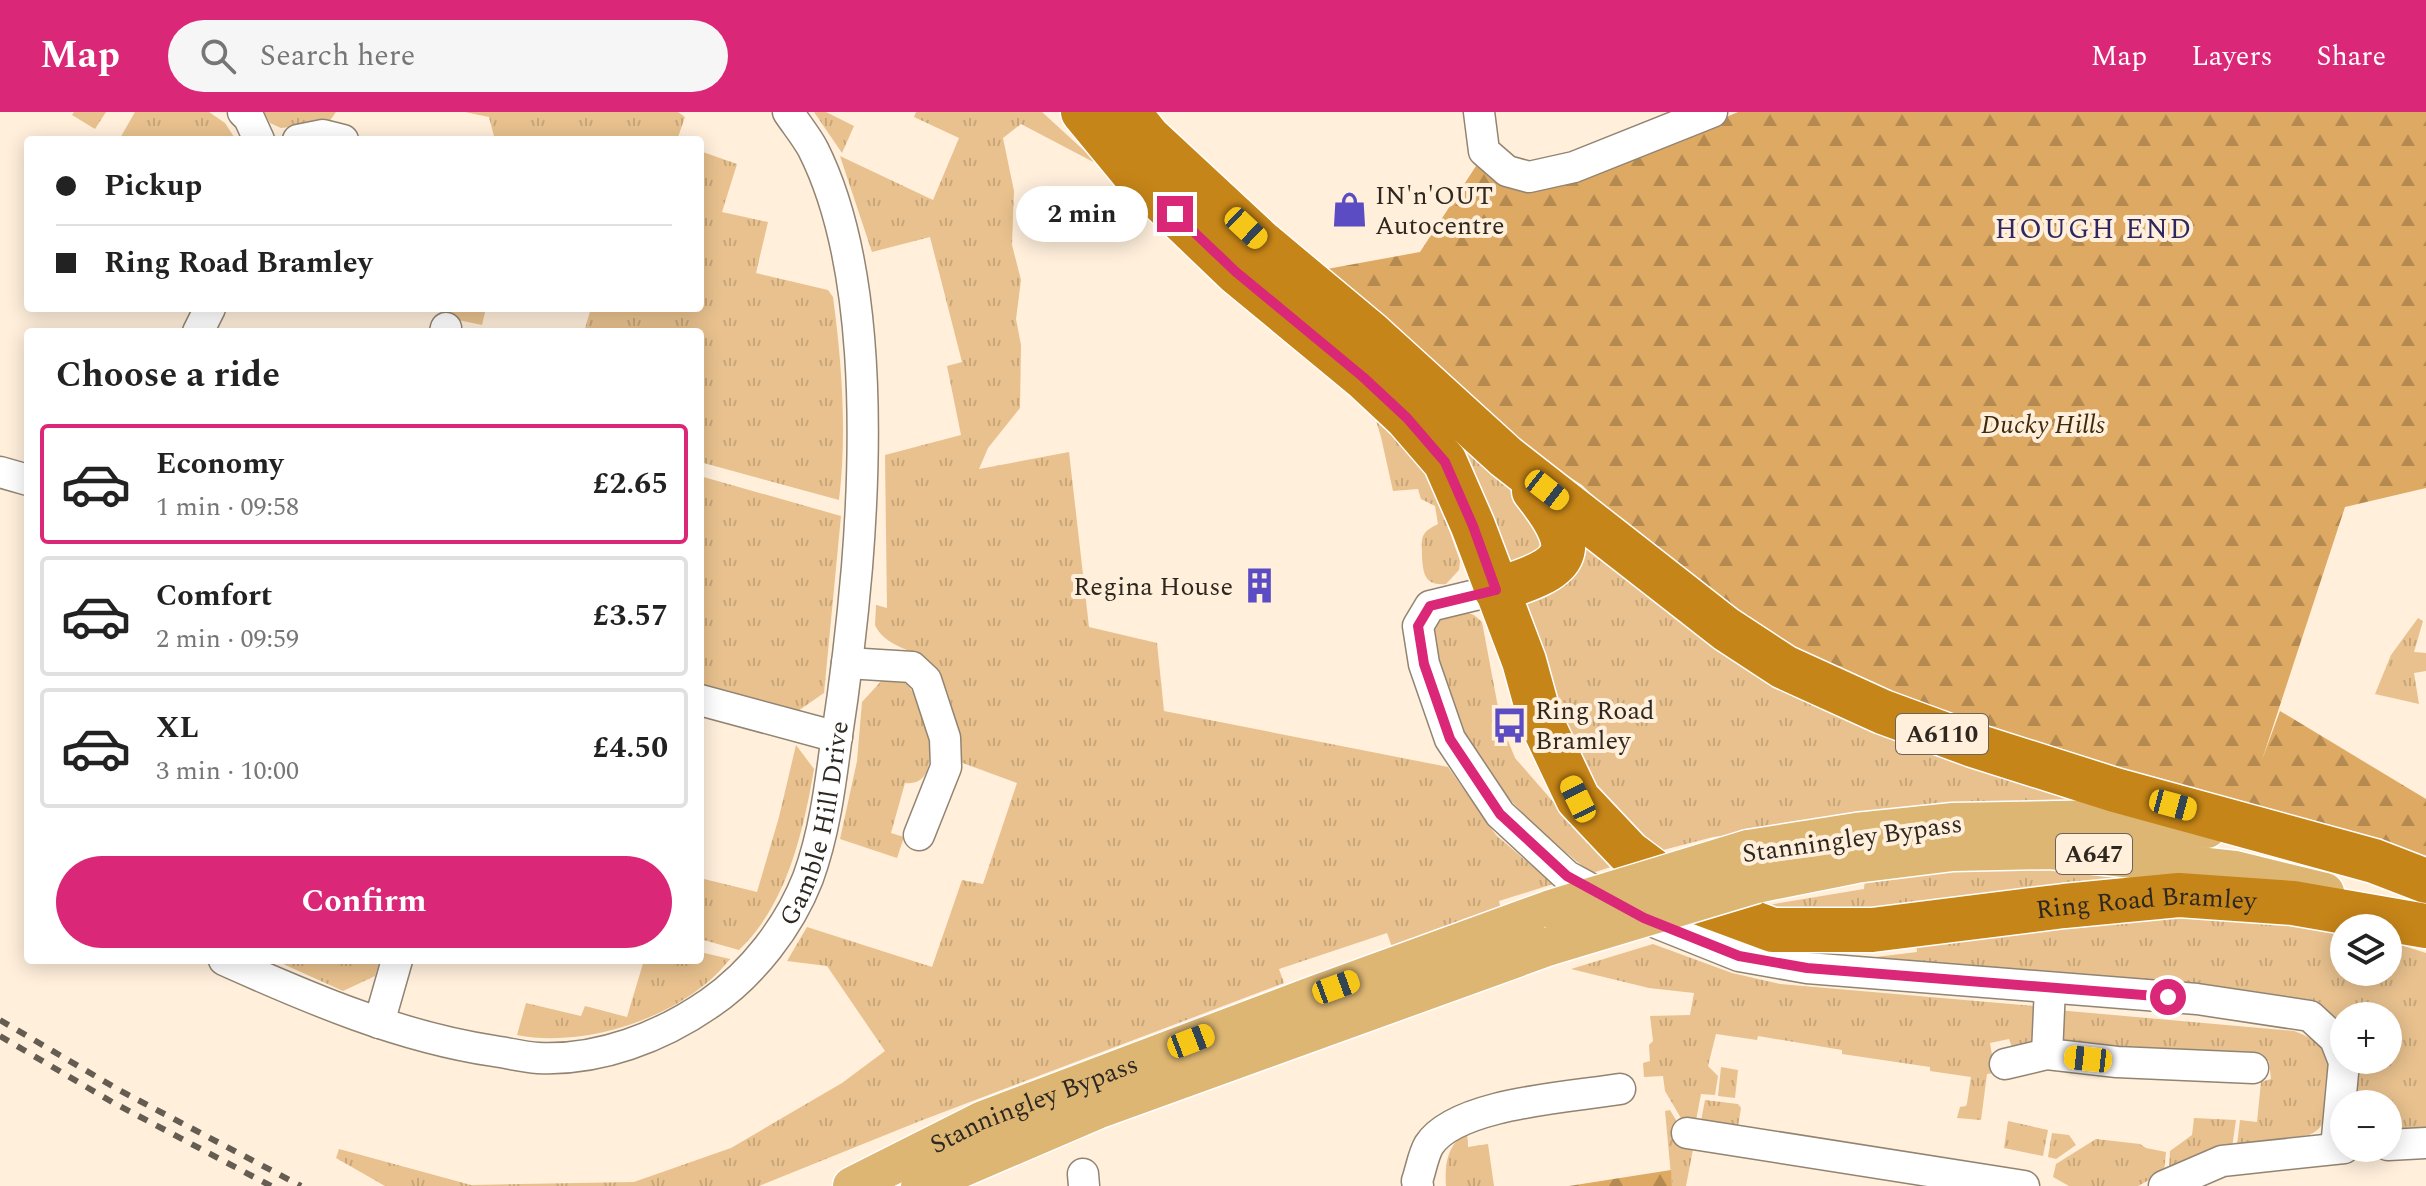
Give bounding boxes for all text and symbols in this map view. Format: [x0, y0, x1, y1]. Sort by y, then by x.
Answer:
search box [168, 20, 728, 92]
text: Map [40, 27, 120, 85]
text: Search here [260, 33, 415, 79]
icon: search [196, 34, 240, 78]
text: Map [2091, 35, 2147, 78]
text: Layers [2191, 35, 2273, 78]
text: Share [2317, 35, 2386, 78]
text: Pickup [104, 163, 202, 209]
place label: IN'n'OUT Autocentre [1375, 176, 1504, 246]
callout: 2 min [1015, 186, 1147, 242]
shop icon: IN'n'OUT Autocentre [1330, 191, 1368, 229]
text: 2 min [1047, 194, 1117, 234]
route end [1157, 196, 1193, 232]
car [1220, 203, 1272, 253]
district label: HOUGH END [1995, 208, 2193, 251]
text: Ring Road Bramley [104, 240, 372, 286]
text: Choose a ride [56, 348, 280, 403]
park label: Ducky Hills [1981, 405, 2105, 445]
text: Economy [156, 441, 283, 487]
icon: car [60, 448, 132, 520]
text: £2.65 [593, 461, 668, 507]
car [1521, 466, 1573, 514]
text: 1 min · 09:58 [156, 487, 299, 527]
place label: Regina House [1073, 567, 1233, 607]
building icon: Regina House [1240, 567, 1278, 605]
text: Comfort [156, 573, 272, 619]
icon: car [60, 580, 132, 652]
text: £3.57 [593, 593, 668, 639]
text: 2 min · 09:59 [156, 619, 299, 659]
place label: Ring Road Bramley [1535, 691, 1655, 761]
text: XL [156, 705, 199, 751]
bus stop icon: Ring Road Bramley [1490, 706, 1528, 744]
icon: car [60, 712, 132, 784]
road number: A6110 [1896, 714, 1988, 754]
street label: Gamble Hill Drive [769, 718, 860, 934]
text: £4.50 [593, 725, 668, 771]
text: 3 min · 10:00 [156, 751, 299, 791]
car [1557, 772, 1599, 826]
car [2147, 787, 2199, 823]
street label: Stanningley Bypass [1740, 804, 1965, 874]
road number: A647 [2056, 834, 2132, 874]
button: Confirm [56, 856, 672, 948]
street label: Ring Road Bramley [2034, 876, 2260, 930]
map controls [2330, 914, 2402, 1162]
button: layers [2330, 914, 2402, 986]
car [1309, 968, 1363, 1006]
route start [2150, 979, 2186, 1015]
button: + [2330, 1002, 2402, 1074]
car [1164, 1021, 1218, 1061]
street label: Stanningley Bypass [923, 1044, 1144, 1165]
car [2063, 1045, 2113, 1073]
button: − [2330, 1090, 2402, 1162]

